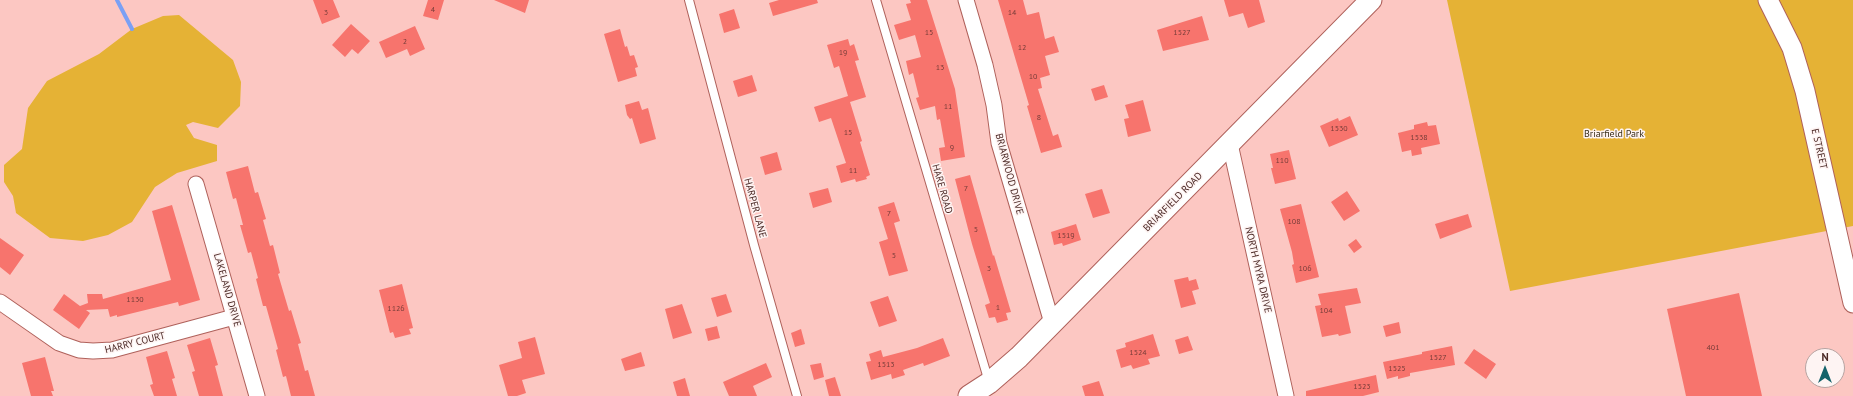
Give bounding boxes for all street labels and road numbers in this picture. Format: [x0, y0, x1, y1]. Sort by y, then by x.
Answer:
street label: E STREET [1809, 128, 1829, 170]
street label: BRIARWOOD DRIVE [992, 132, 1026, 216]
street label: HARE ROAD [929, 163, 955, 215]
street label: BRIARFIELD ROAD [1141, 170, 1205, 234]
street label: HARPER LANE [741, 177, 769, 239]
street label: NORTH MYRA DRIVE [1242, 226, 1274, 314]
street label: LAKELAND DRIVE [211, 252, 243, 328]
street label: HARRY COURT [104, 330, 166, 356]

